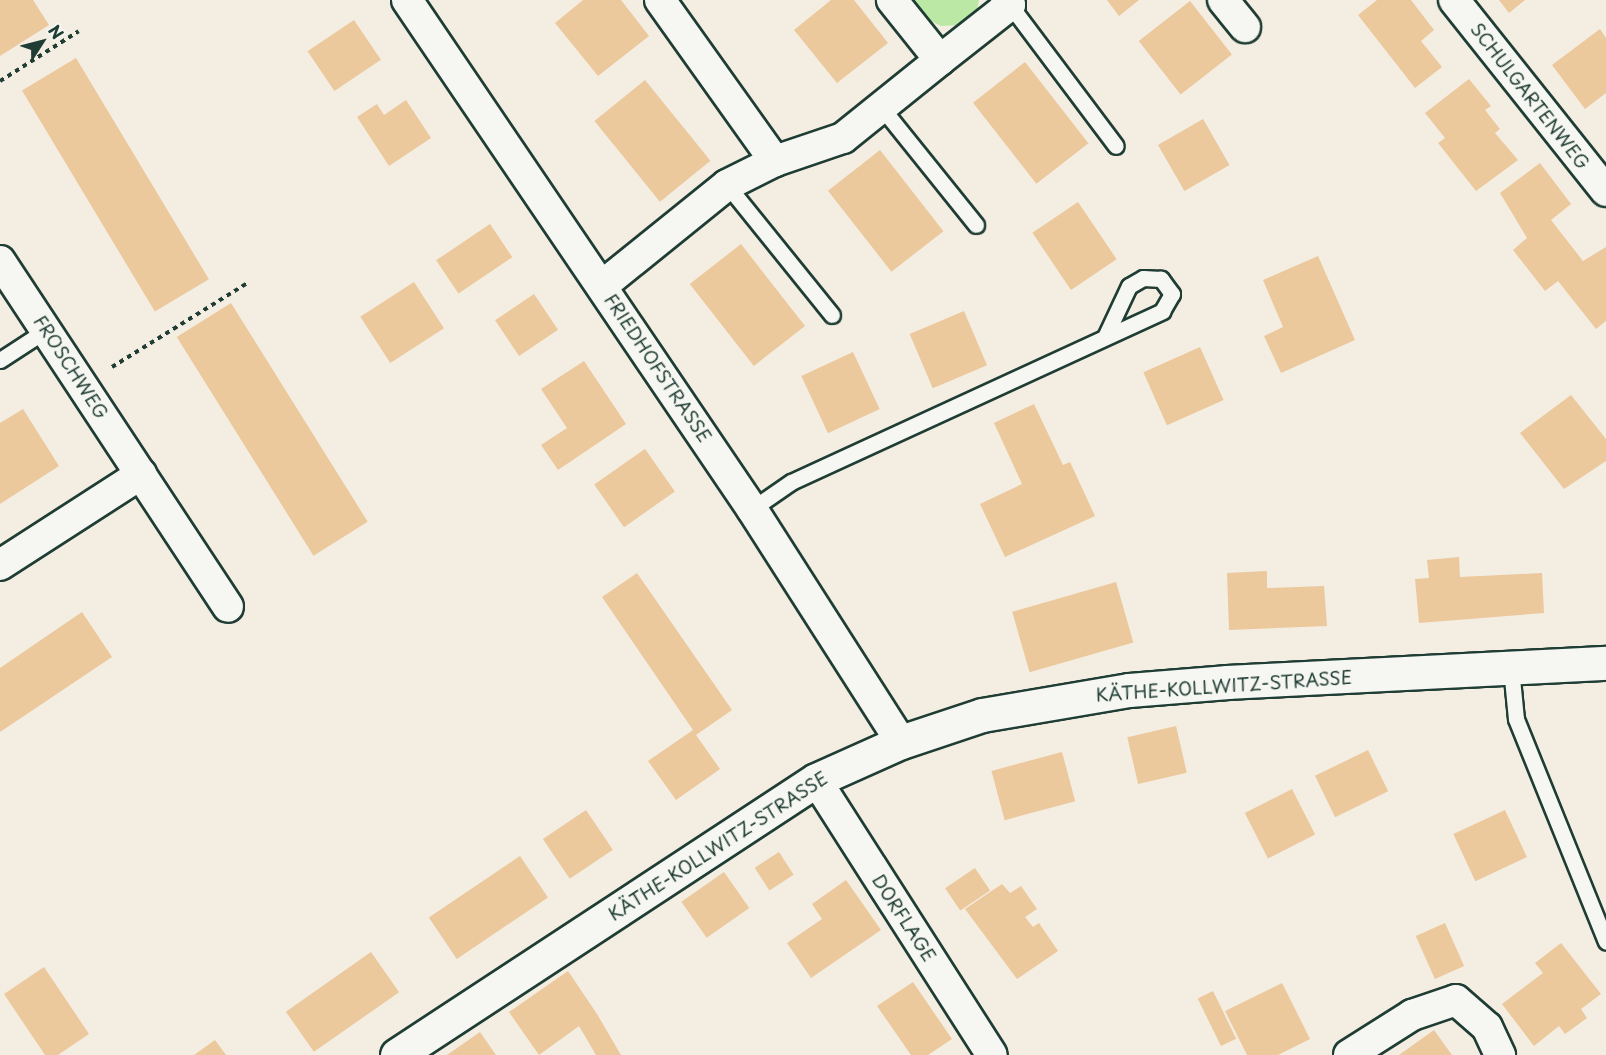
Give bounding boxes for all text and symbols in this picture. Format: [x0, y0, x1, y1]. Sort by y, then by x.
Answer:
north arrow [12, 12, 72, 72]
text: N [43, 19, 70, 44]
street label: SCHULGARTENWEG [1466, 19, 1594, 173]
street label: FRIEDHOFSTRASSE [600, 289, 716, 447]
street label: FROSCHWEG [29, 311, 113, 423]
street label: KÄTHE-KOLLWITZ-STRASSE [1095, 666, 1353, 706]
street label: KÄTHE-KOLLWITZ-STRASSE [604, 767, 832, 925]
street label: DORFLAGE [868, 870, 940, 966]

